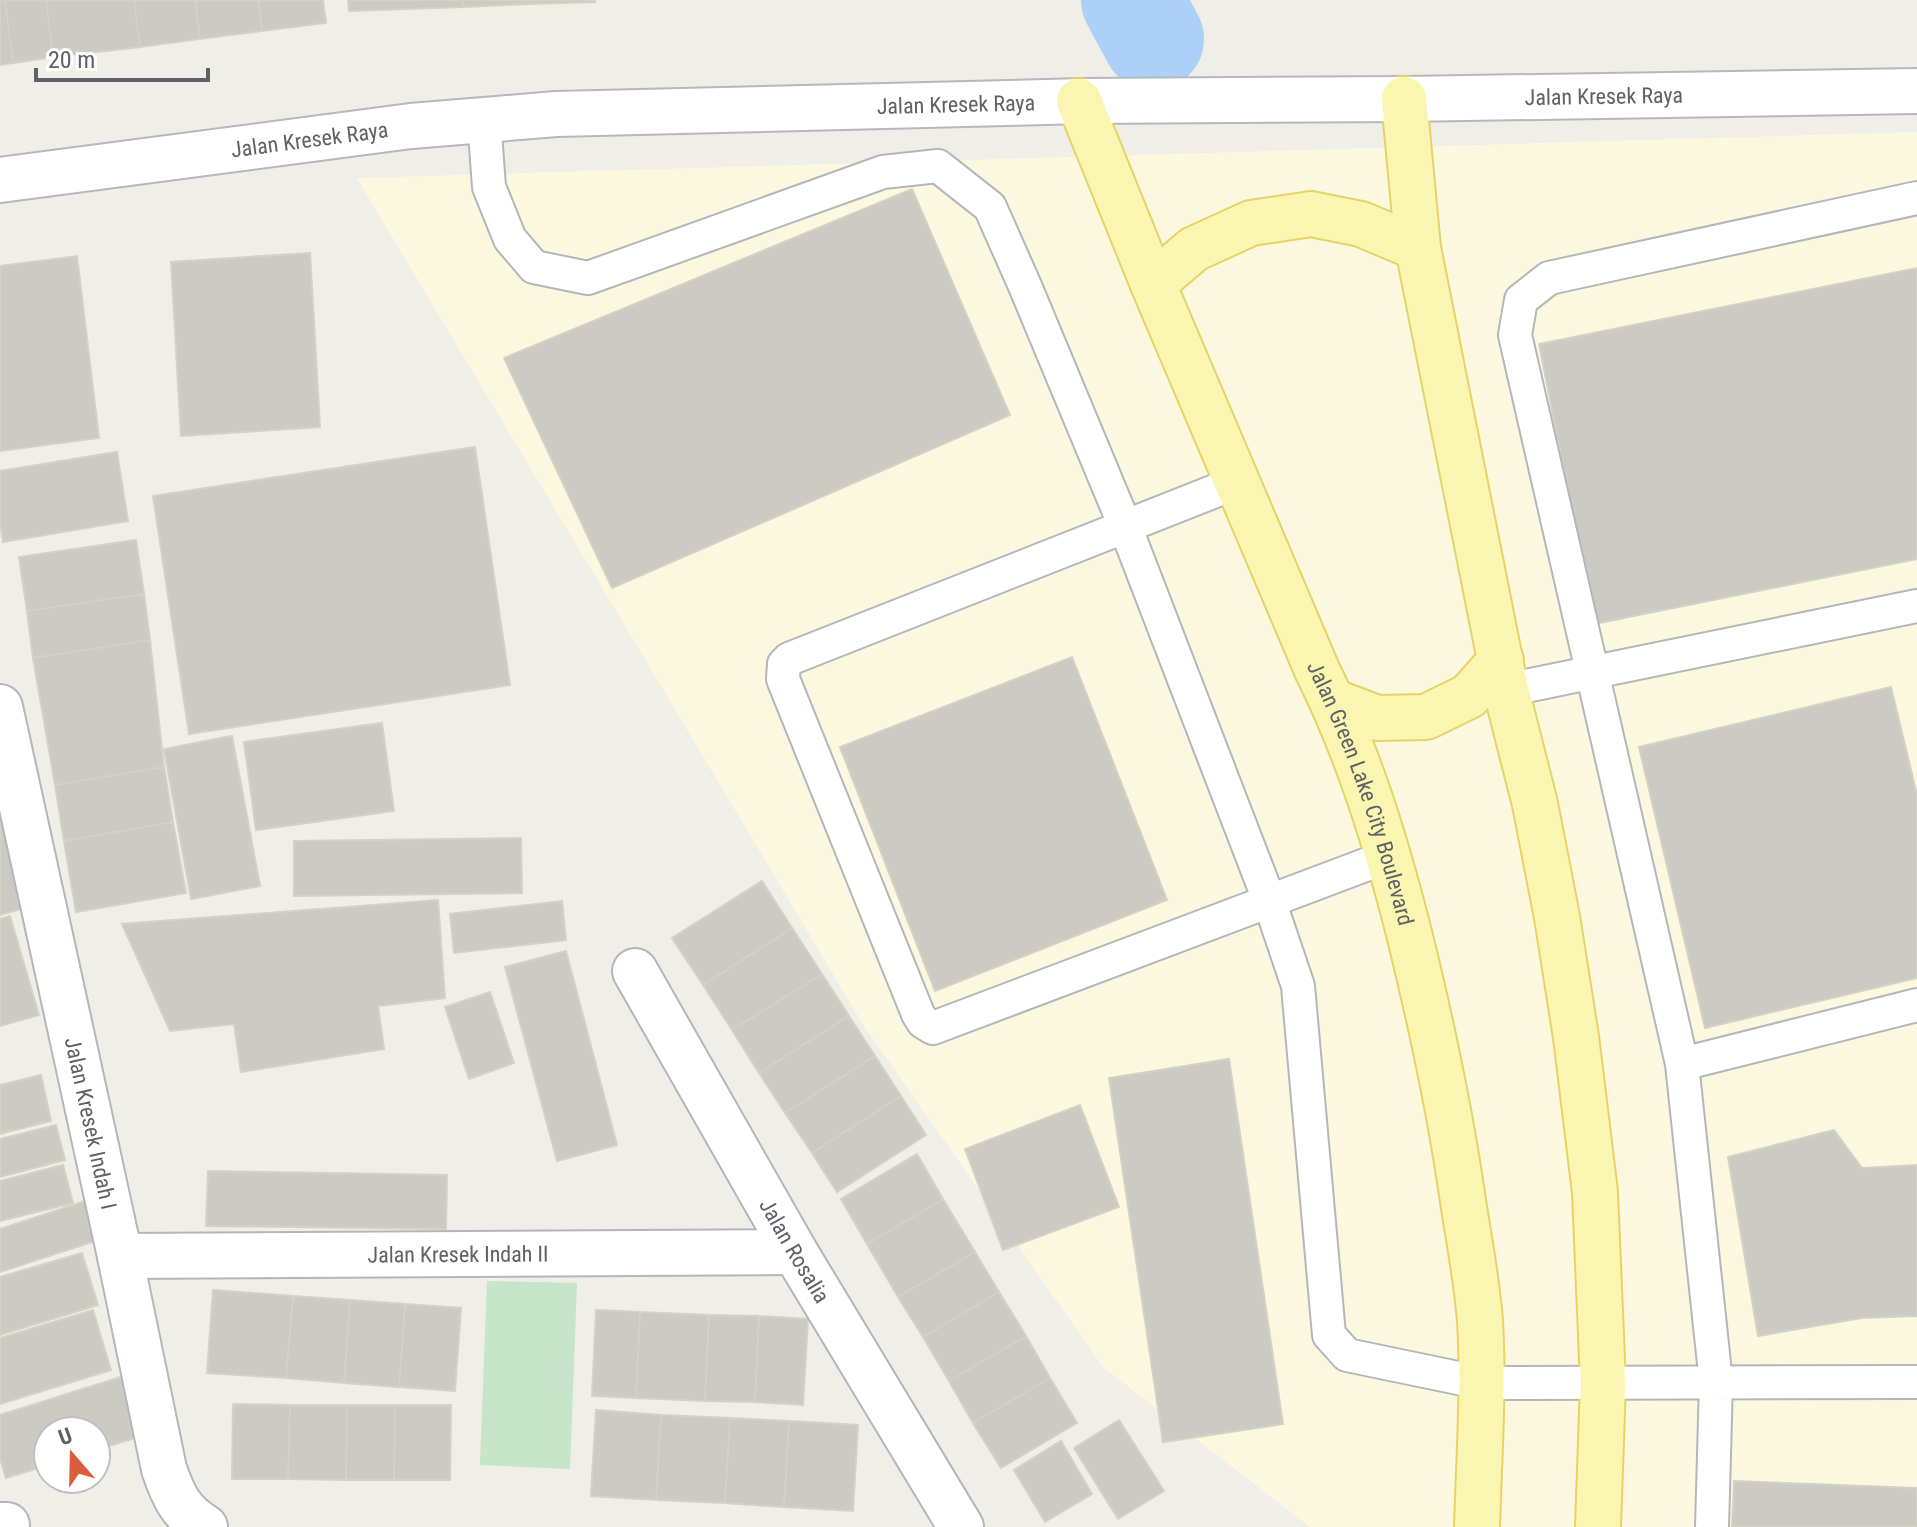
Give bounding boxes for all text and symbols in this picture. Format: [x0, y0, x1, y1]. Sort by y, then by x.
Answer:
scale bar [36, 32, 208, 82]
text: 20 m [48, 46, 95, 74]
street label: Jalan Kresek Raya [1524, 82, 1683, 110]
street label: Jalan Kresek Raya [876, 90, 1035, 119]
street label: Jalan Kresek Raya [229, 117, 389, 162]
street label: Jalan Green Lake City Boulevard [1302, 658, 1419, 928]
street label: Jalan Kresek Indah I [60, 1035, 122, 1212]
street label: Jalan Rosalia [755, 1194, 835, 1307]
street label: Jalan Kresek Indah II [367, 1241, 549, 1267]
north arrow [32, 1415, 112, 1495]
text: U [55, 1423, 76, 1451]

